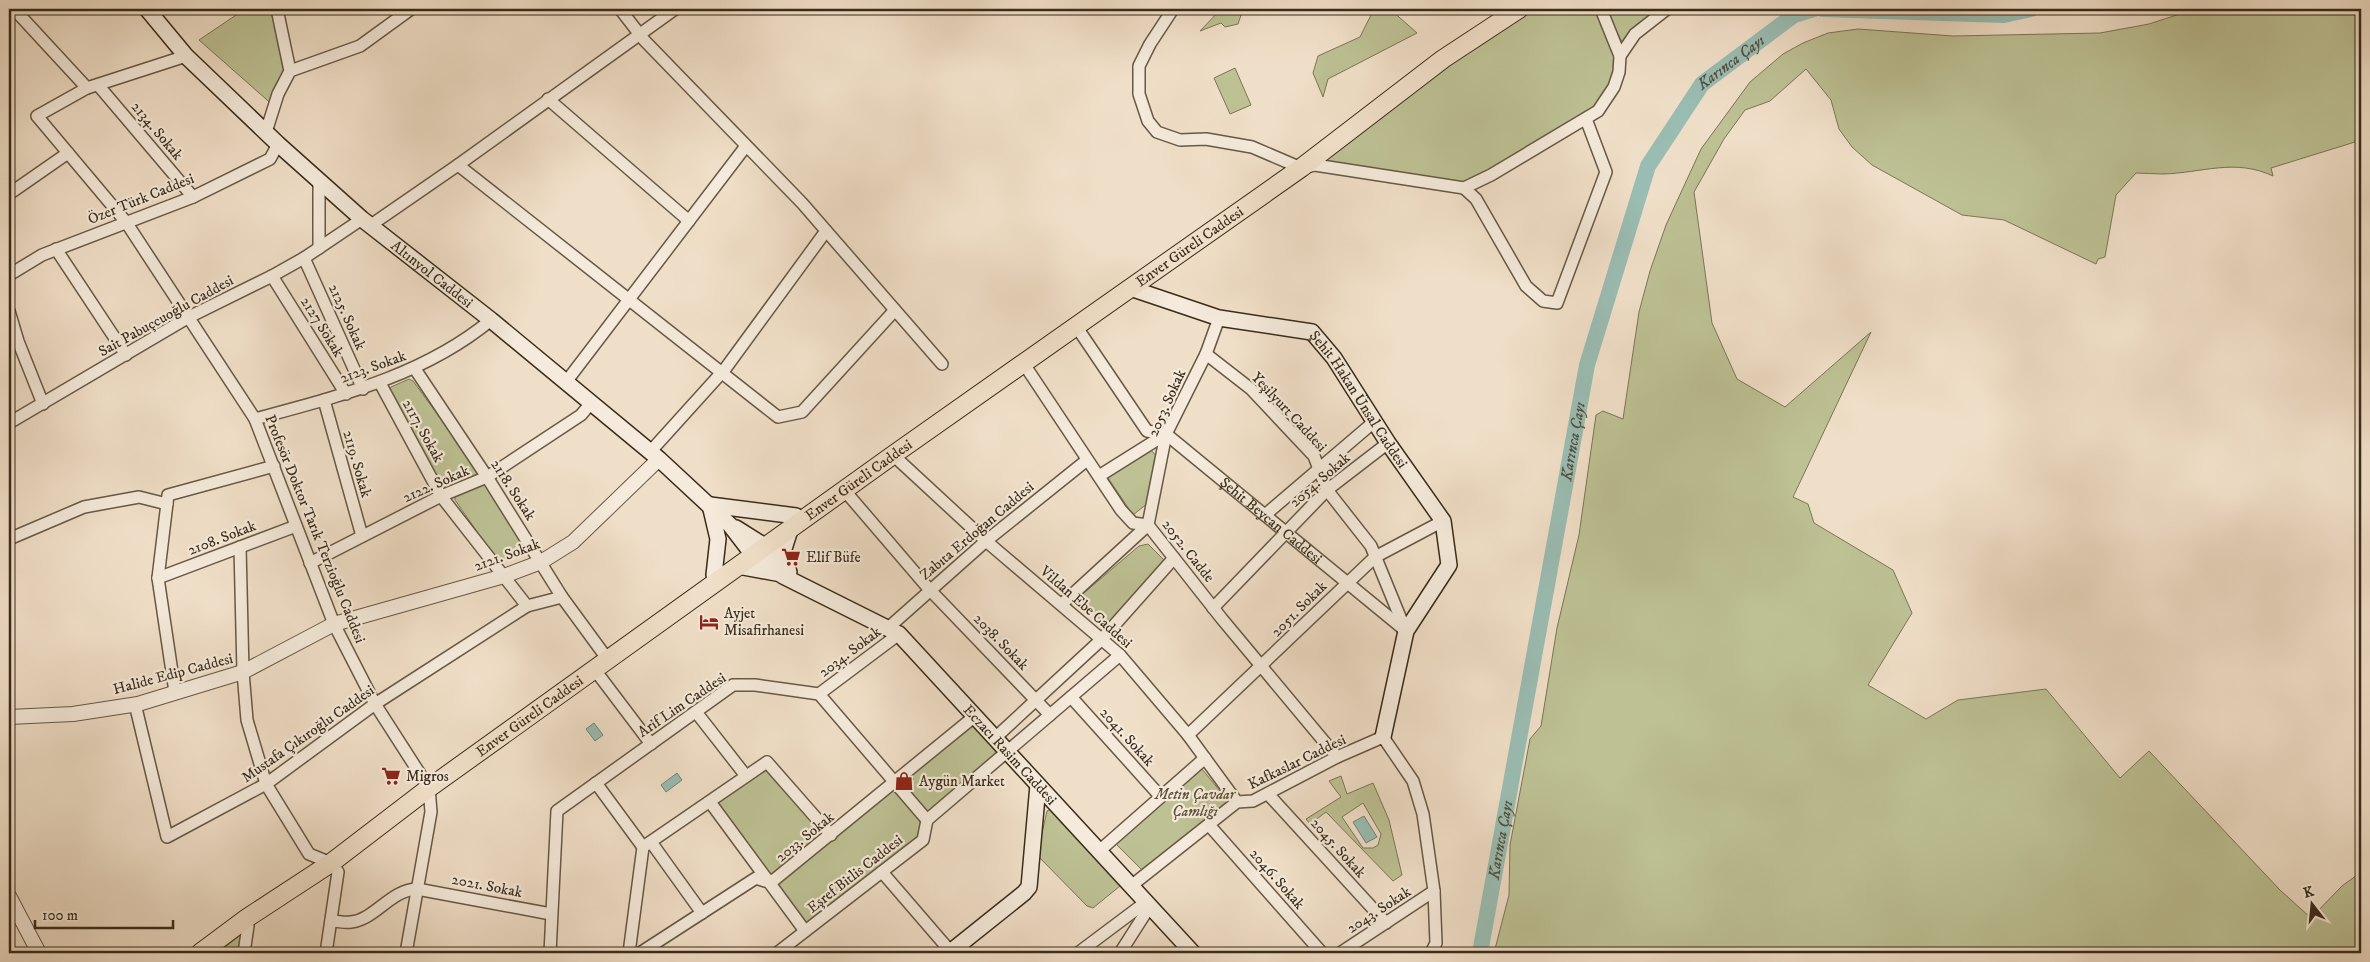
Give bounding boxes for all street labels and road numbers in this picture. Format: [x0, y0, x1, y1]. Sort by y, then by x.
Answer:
street label: 2134. Sokak [127, 98, 187, 165]
street label: Özer Türk Caddesi [85, 169, 197, 229]
street label: Enver Güreli Caddesi [1132, 202, 1247, 291]
street label: Altınyol Caddesi [387, 236, 477, 312]
street label: Sait Pabuçcuoğlu Caddesi [95, 271, 237, 361]
street label: 2125. Sokak [324, 281, 370, 353]
street label: 2127 Sokak [296, 293, 348, 361]
street label: Şehit Hakan Ünsal Caddesi [1305, 327, 1412, 472]
street label: 2123. Sokak [337, 346, 409, 388]
street label: 2053. Sokak [1144, 366, 1190, 440]
street label: Yeşilyurt Caddesi [1247, 368, 1331, 456]
street label: 2117. Sokak [398, 396, 448, 466]
street label: Profesör Doktor Tarık Terzioğlu Caddesi [260, 412, 370, 646]
street label: 2119. Sokak [338, 428, 376, 500]
street label: Enver Güreli Caddesi [801, 435, 916, 525]
street label: 2054. Sokak [1286, 448, 1355, 512]
street label: 2118. Sokak [486, 456, 540, 525]
street label: 2122. Sokak [400, 461, 473, 507]
street label: Şehit Beycan Caddesi [1216, 473, 1326, 568]
street label: Zabıta Erdoğan Caddesi [916, 478, 1038, 584]
street label: 2108. Sokak [185, 516, 259, 560]
street label: 2052. Cadde [1157, 516, 1219, 586]
street label: 2121. Sokak [471, 534, 543, 576]
street label: Vildan Ebe Caddesi [1035, 561, 1136, 652]
street label: 2051. Sokak [1267, 577, 1331, 641]
street label: 2038. Sokak [969, 610, 1033, 675]
street label: 2034. Sokak [815, 622, 885, 682]
street label: Halide Edip Caddesi [111, 649, 235, 699]
street label: Arif Lim Caddesi [634, 668, 730, 742]
street label: Enver Güreli Caddesi [472, 671, 587, 761]
street label: Mustafa Çıkıroğlu Caddesi [238, 681, 378, 787]
street label: Eczacı Rasim Caddesi [959, 700, 1061, 809]
street label: 2041. Sokak [1096, 704, 1159, 771]
street label: Kafkaslar Caddesi [1245, 730, 1349, 794]
street label: 2033. Sokak [772, 807, 839, 866]
street label: 2045. Sokak [1306, 814, 1370, 882]
street label: Eşref Bitlis Caddesi [803, 831, 907, 917]
street label: 2046. Sokak [1245, 844, 1309, 914]
street label: 2021. Sokak [450, 870, 524, 902]
street label: 2043. Sokak [1343, 882, 1415, 938]

